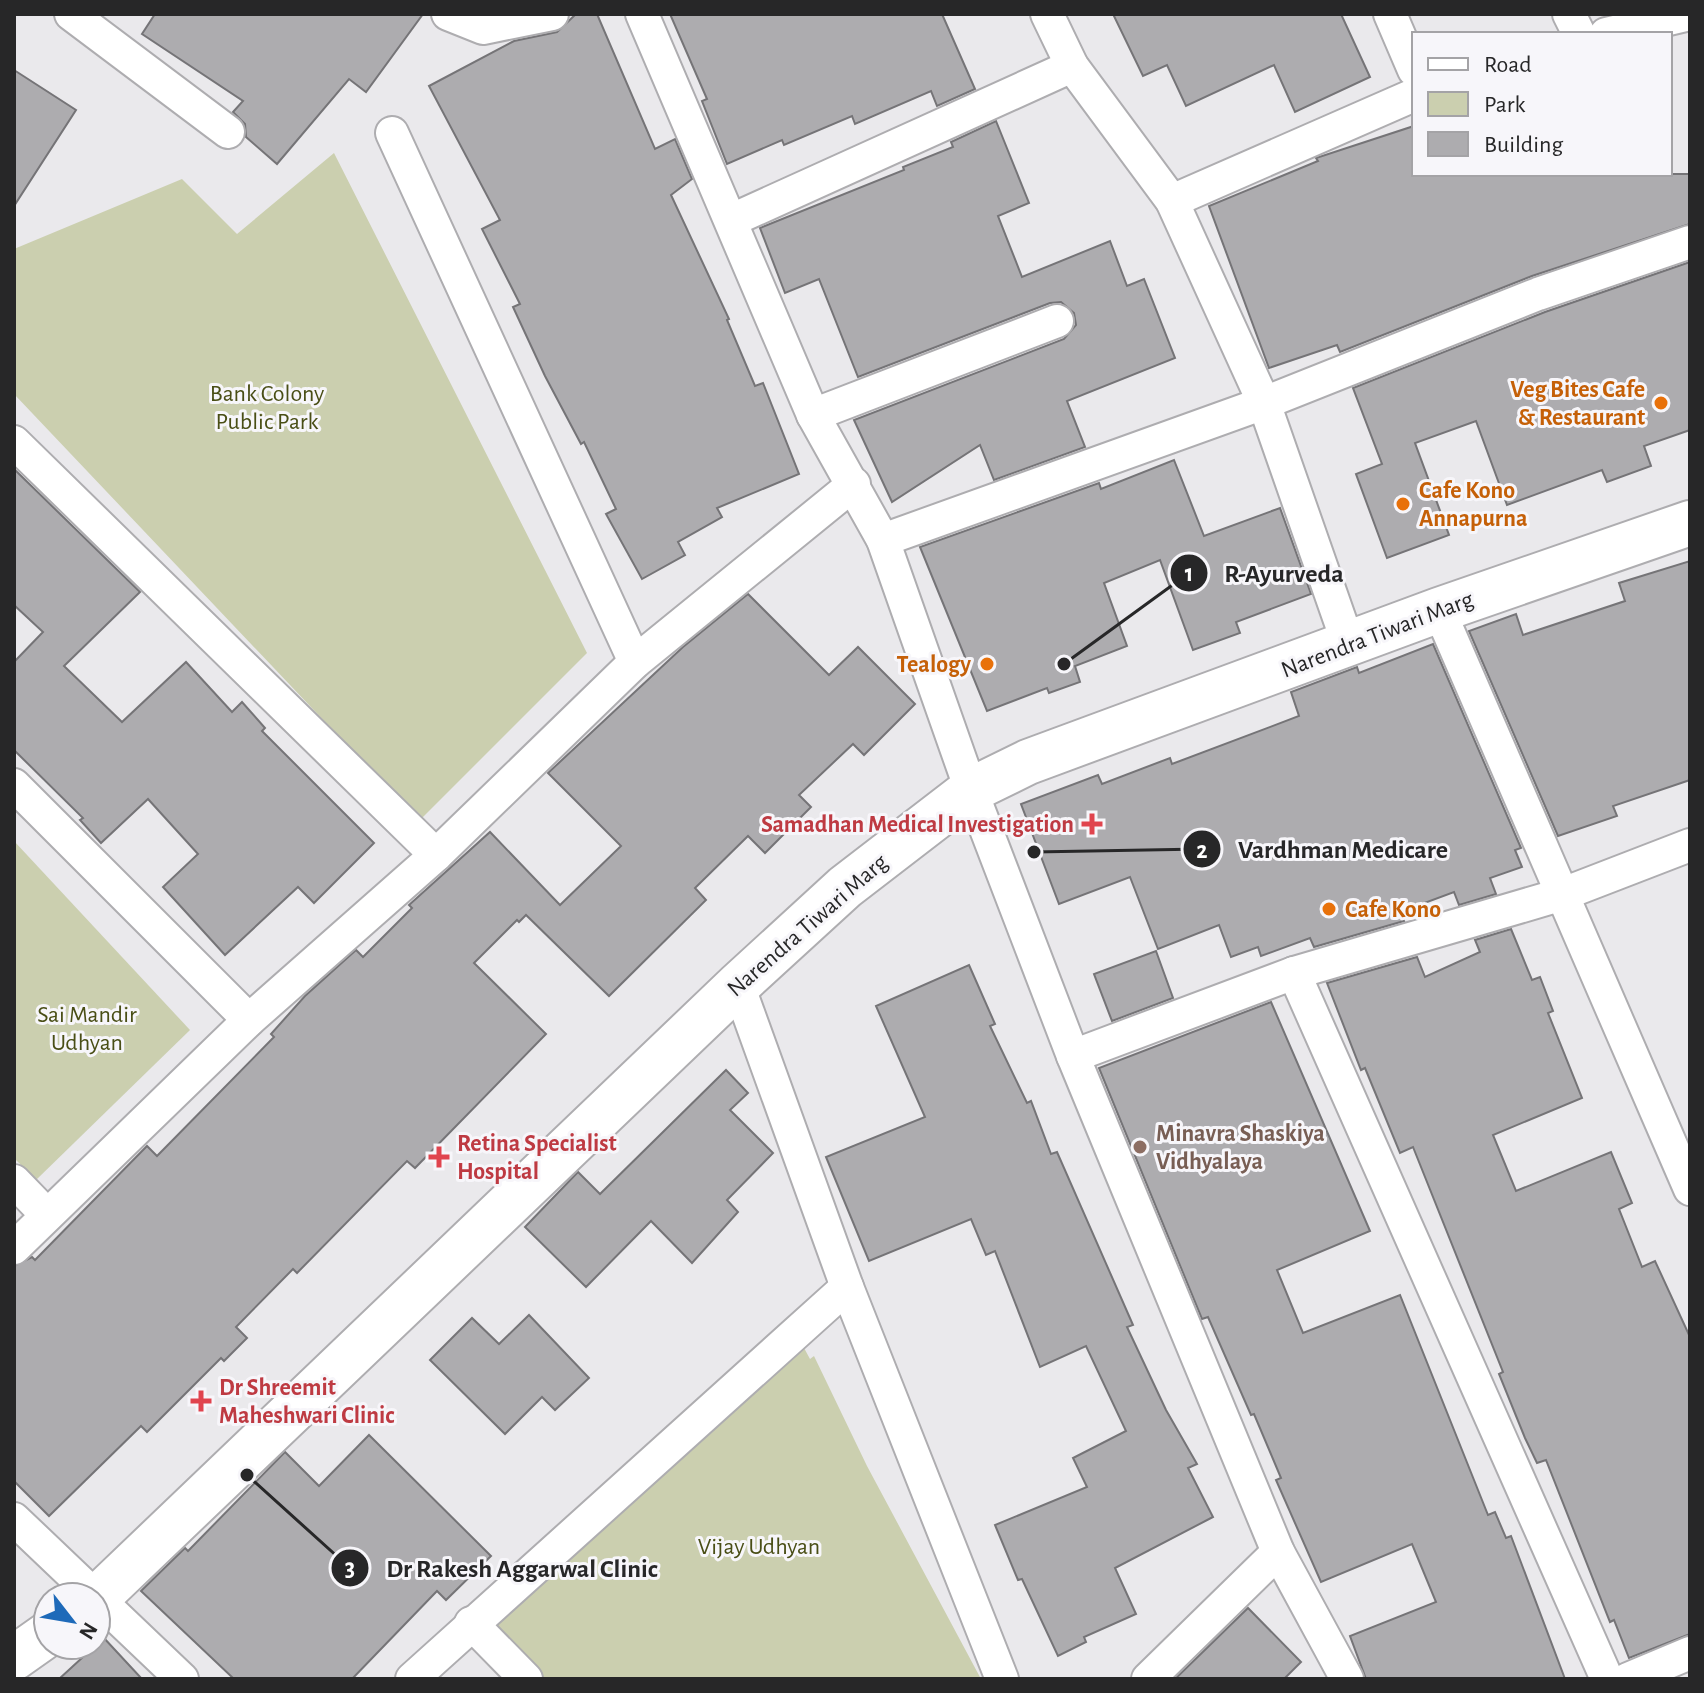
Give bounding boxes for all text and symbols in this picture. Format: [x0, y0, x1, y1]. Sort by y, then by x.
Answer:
legend [1412, 32, 1672, 176]
text: Road [1484, 53, 1532, 77]
text: Park [1484, 93, 1525, 117]
text: Building [1484, 133, 1563, 157]
place label: Veg Bites Cafe & Restaurant [1510, 378, 1645, 430]
park label: Bank Colony Public Park [210, 382, 324, 434]
marker: Veg Bites Cafe & Restaurant [1652, 394, 1670, 412]
place label: Cafe Kono Annapurna [1419, 479, 1527, 531]
marker: Cafe Kono Annapurna [1394, 495, 1412, 513]
callout: R-Ayurveda [1169, 548, 1360, 598]
text: R-Ayurveda [1224, 561, 1344, 587]
text: 1 [1185, 562, 1193, 586]
street label: Narendra Tiwari Marg [1278, 587, 1477, 683]
place label: Tealogy [896, 653, 971, 677]
marker: Tealogy [978, 655, 996, 673]
place label: Samadhan Medical Investigation [761, 813, 1074, 837]
marker: Samadhan Medical Investigation [1081, 813, 1103, 835]
callout: Vardhman Medicare [1182, 824, 1464, 874]
text: Vardhman Medicare [1238, 837, 1448, 863]
text: 2 [1196, 839, 1208, 863]
street label: Narendra Tiwari Marg [723, 850, 893, 1002]
place label: Cafe Kono [1345, 898, 1441, 922]
marker: Cafe Kono [1320, 900, 1338, 918]
park label: Sai Mandir Udhyan [37, 1003, 137, 1055]
place label: Minavra Shaskiya Vidhyalaya [1156, 1122, 1325, 1174]
place label: Retina Specialist Hospital [457, 1132, 617, 1184]
marker: Minavra Shaskiya Vidhyalaya [1131, 1138, 1149, 1156]
marker: Retina Specialist Hospital [428, 1146, 450, 1168]
place label: Dr Shreemit Maheshwari Clinic [219, 1376, 395, 1428]
marker: Dr Shreemit Maheshwari Clinic [190, 1390, 212, 1412]
park label: Vijay Udhyan [698, 1535, 820, 1559]
callout: Dr Rakesh Aggarwal Clinic [330, 1543, 674, 1593]
text: Dr Rakesh Aggarwal Clinic [386, 1556, 658, 1582]
text: 3 [345, 1557, 355, 1581]
north arrow [32, 1581, 112, 1661]
text: N [75, 1619, 102, 1643]

